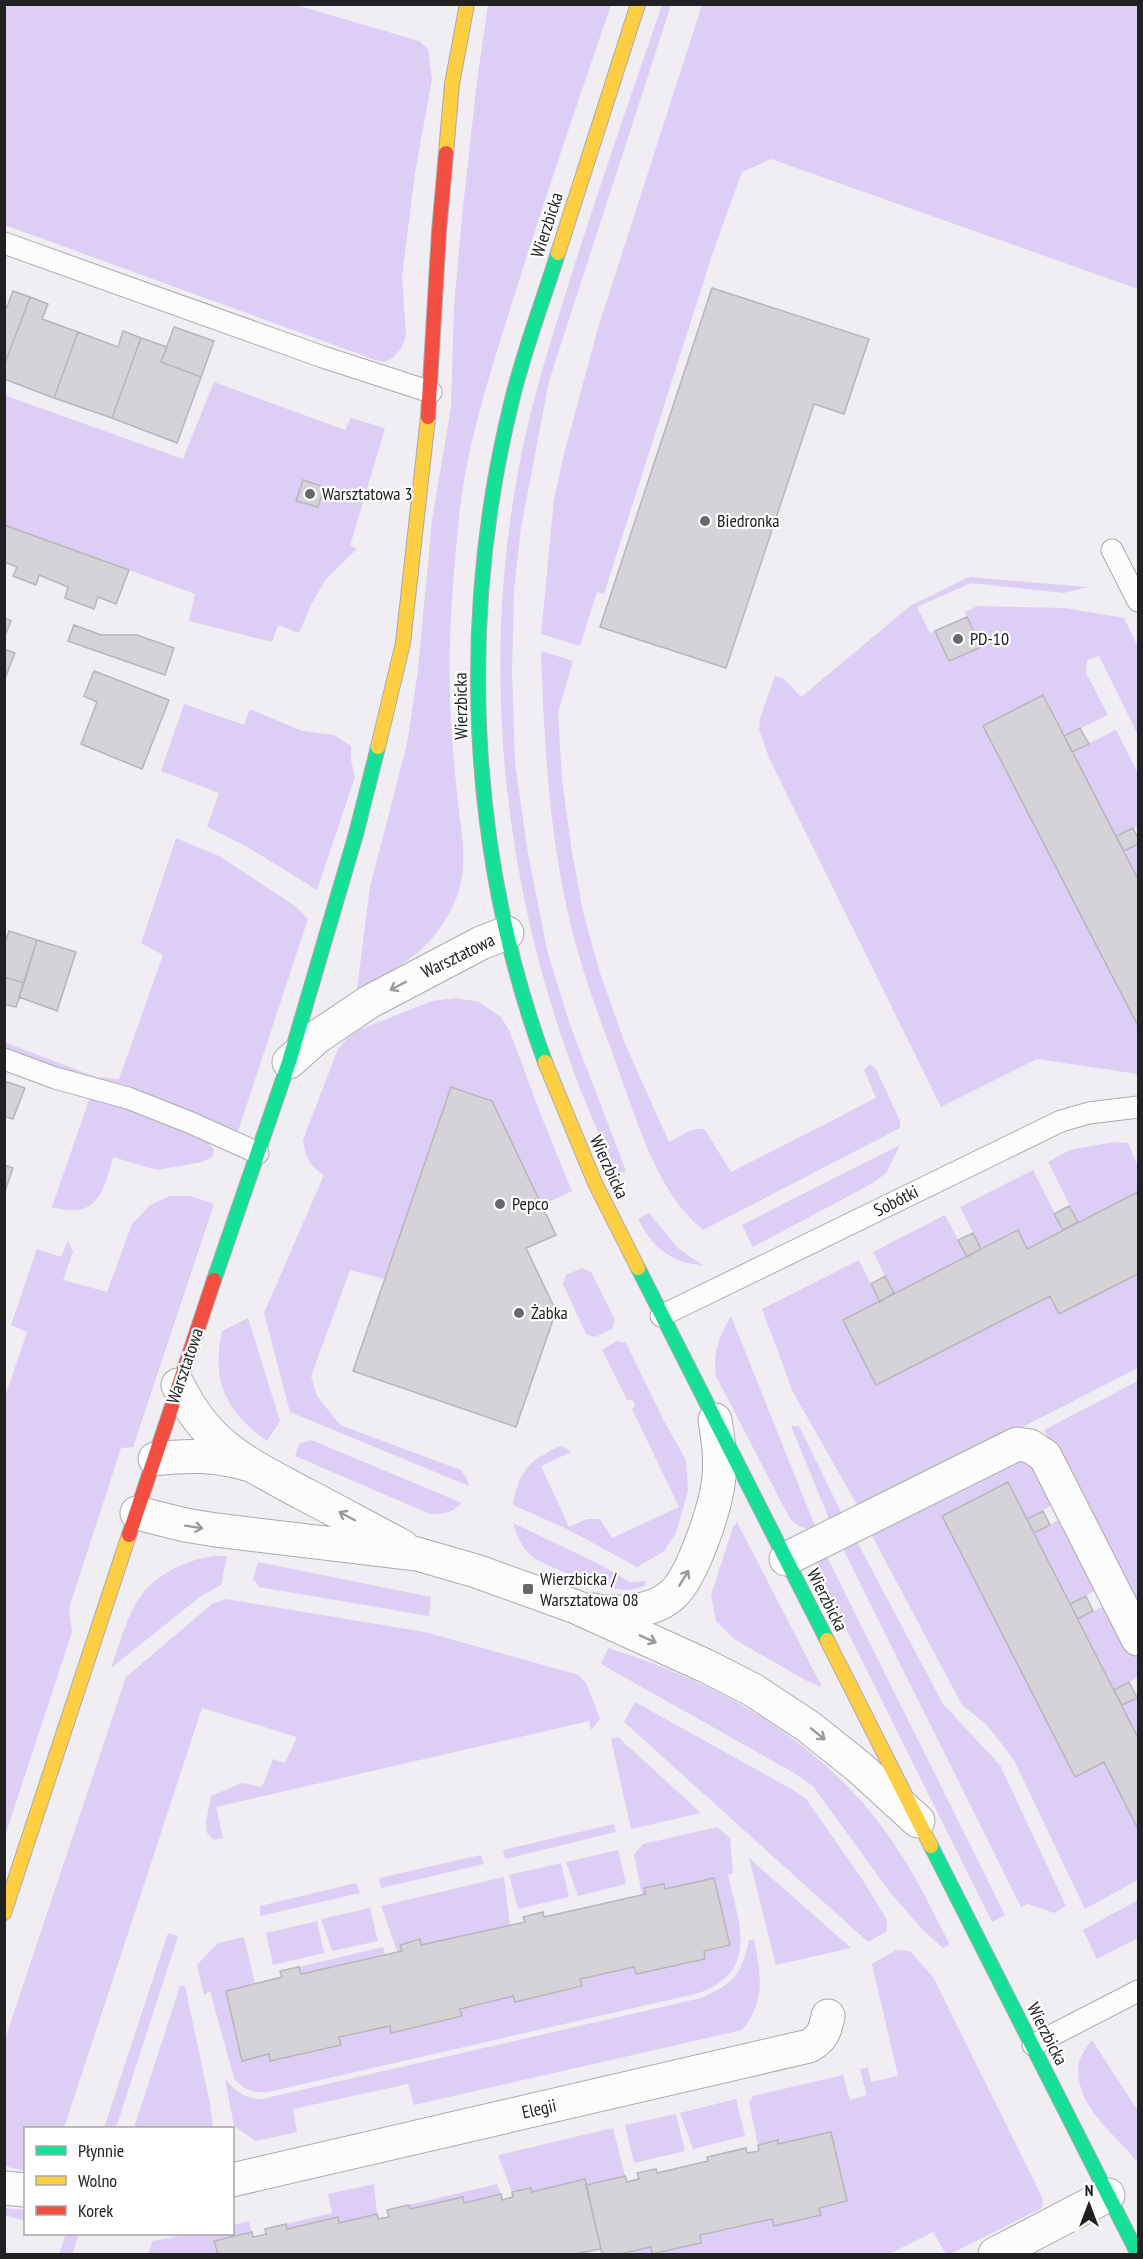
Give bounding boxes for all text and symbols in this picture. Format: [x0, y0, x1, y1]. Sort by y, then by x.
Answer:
street label: Wierzbicka [525, 189, 568, 260]
place label: Warsztatowa 3 [322, 482, 413, 505]
marker: Warsztatowa 3 [303, 487, 317, 501]
place label: Biedronka [717, 509, 779, 532]
marker: Biedronka [698, 514, 712, 528]
place label: PD-10 [970, 627, 1009, 650]
marker: PD-10 [951, 632, 965, 646]
street label: Wierzbicka [448, 672, 473, 740]
street label: Warsztatowa [417, 928, 498, 983]
one-way arrow [390, 980, 407, 992]
street label: Wierzbicka [585, 1131, 634, 1202]
street label: Sobótki [870, 1180, 922, 1221]
place label: Pepco [512, 1192, 549, 1215]
marker: Pepco [493, 1197, 507, 1211]
place label: Żabka [531, 1301, 568, 1324]
marker: Żabka [512, 1306, 526, 1320]
street label: Warsztatowa [161, 1325, 208, 1407]
one-way arrow [339, 1510, 356, 1522]
one-way arrow [184, 1521, 204, 1532]
street label: Wierzbicka [802, 1565, 853, 1635]
place label: Wierzbicka / Warsztatowa 08 [540, 1567, 639, 1611]
one-way arrow [679, 1570, 691, 1587]
marker: Wierzbicka / Warsztatowa 08 [521, 1582, 535, 1596]
one-way arrow [639, 1634, 657, 1646]
one-way arrow [810, 1728, 826, 1741]
street label: Wierzbicka [1022, 1999, 1073, 2069]
street label: Elegii [519, 2093, 558, 2124]
legend [24, 2127, 234, 2235]
text: Płynnie [78, 2139, 124, 2162]
text: Wolno [78, 2169, 117, 2192]
north arrow [1059, 2175, 1119, 2235]
text: N [1085, 2180, 1093, 2200]
text: Korek [78, 2199, 113, 2222]

